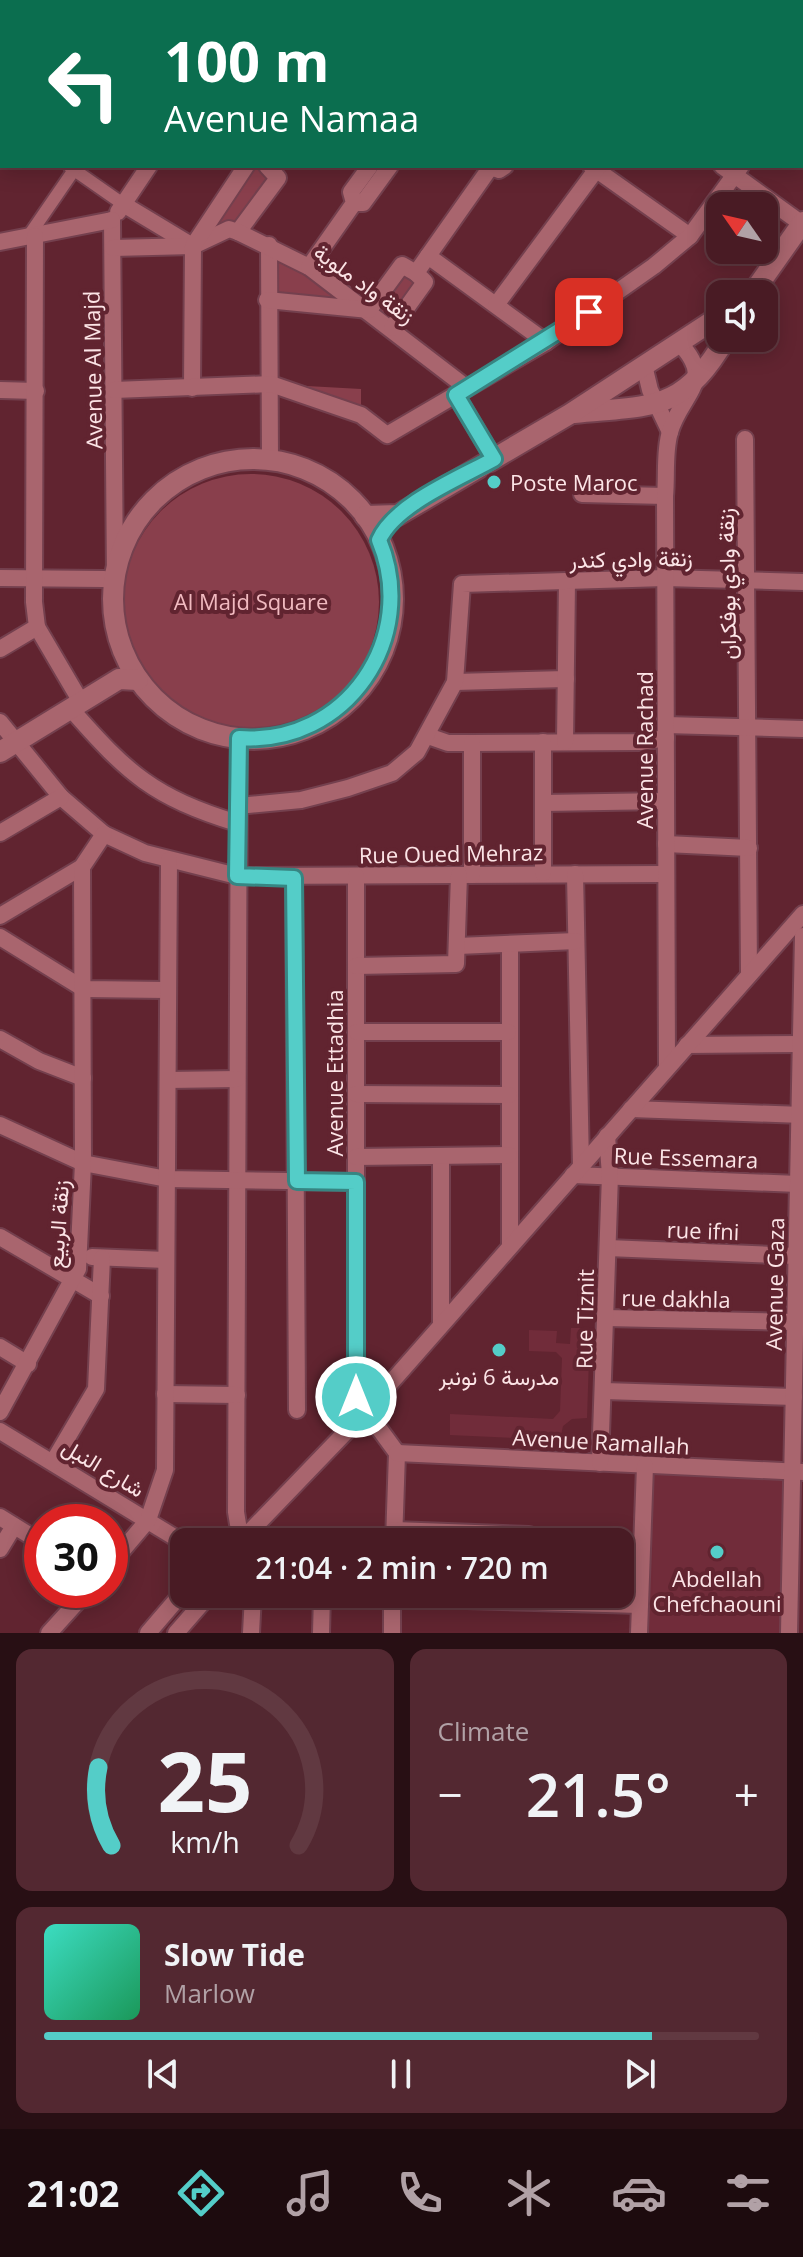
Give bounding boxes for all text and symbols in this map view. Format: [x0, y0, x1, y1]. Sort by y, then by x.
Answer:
text: 100 m [164, 22, 330, 98]
icon: left [32, 32, 136, 136]
text: Avenue Namaa [164, 94, 419, 143]
north arrow [706, 192, 778, 264]
map controls [706, 192, 778, 352]
street label: زنقة واد ملوية [308, 236, 422, 330]
pin [555, 278, 623, 346]
button: sound [706, 280, 778, 352]
street label: Avenue Al Majd [76, 290, 108, 450]
icon: arrive [567, 290, 611, 334]
place label: Poste Maroc [510, 467, 638, 497]
marker: Poste Maroc [485, 473, 503, 491]
street label: زنقة وادي بوفكران [710, 508, 747, 660]
street label: زنقة وادي كندر [568, 542, 693, 579]
park label: Al Majd Square [174, 586, 328, 616]
street label: Avenue Rachad [629, 671, 659, 829]
street label: Rue Oued Mehraz [359, 836, 543, 870]
street label: Avenue Ettadhia [319, 989, 349, 1157]
street label: Rue Essemara [613, 1139, 759, 1175]
street label: زنقة الربيع [39, 1179, 76, 1269]
street label: rue ifni [666, 1214, 740, 1246]
street label: Avenue Gaza [758, 1217, 790, 1351]
street label: Rue Tiznit [568, 1269, 600, 1369]
street label: rue dakhla [621, 1282, 731, 1314]
marker: مدرسة 6 نونبر [490, 1341, 508, 1359]
position arrow [314, 1355, 398, 1439]
place label: مدرسة 6 نونبر [438, 1361, 559, 1391]
street label: Avenue Ramallah [512, 1421, 690, 1461]
street label: شارع النبل [57, 1431, 151, 1504]
speed limit sign: 30 [24, 1504, 128, 1608]
marker: Abdellah Chefchaouni [708, 1543, 726, 1561]
text: 21:04 · 2 min · 720 m [255, 1547, 549, 1588]
place label: Abdellah Chefchaouni [652, 1563, 782, 1618]
text: Climate [438, 1713, 529, 1749]
text: 25 [157, 1723, 252, 1836]
text: 21.5° [526, 1753, 671, 1835]
text: − [438, 1764, 463, 1824]
text: + [734, 1764, 759, 1824]
text: km/h [170, 1822, 239, 1861]
text: Slow Tide [164, 1934, 305, 1975]
text: Marlow [164, 1975, 255, 2011]
icon: previous [141, 2052, 185, 2096]
icon: pause [379, 2052, 423, 2096]
icon: next [618, 2052, 662, 2096]
icon: directions [173, 2165, 229, 2221]
icon: music [282, 2165, 338, 2221]
icon: phone [392, 2165, 448, 2221]
icon: climate [501, 2165, 557, 2221]
icon: car [611, 2165, 667, 2221]
icon: filters [720, 2165, 776, 2221]
text: 21:02 [27, 2169, 119, 2218]

